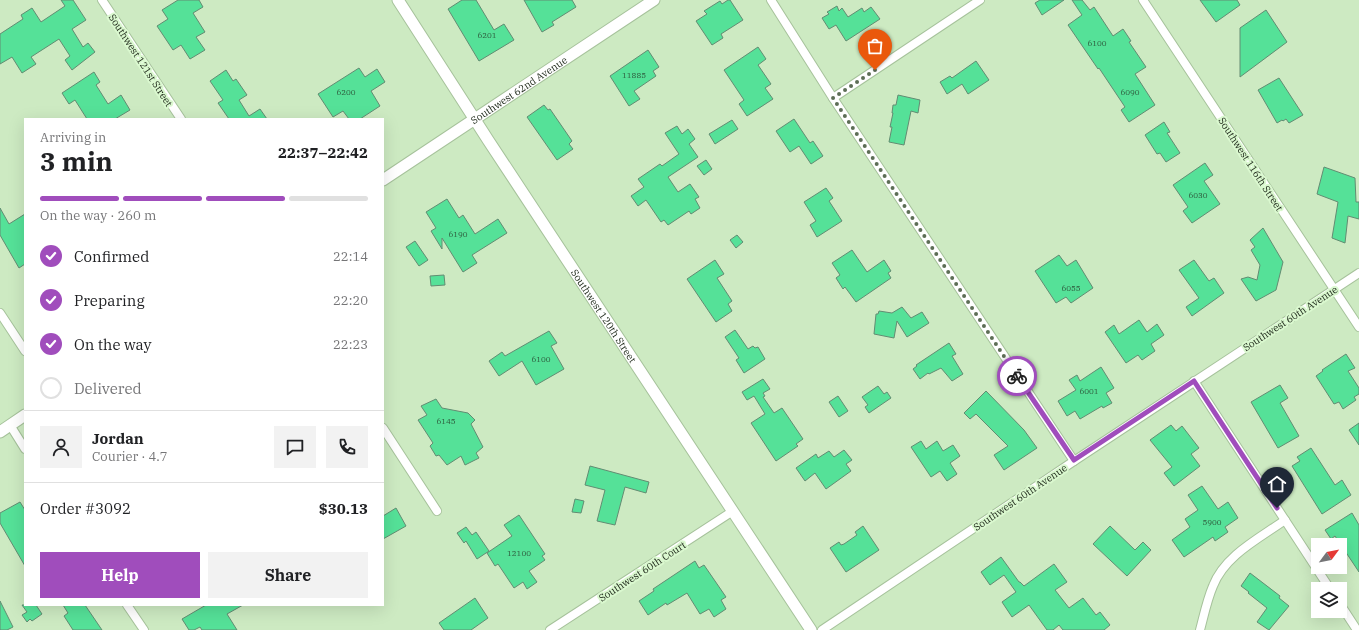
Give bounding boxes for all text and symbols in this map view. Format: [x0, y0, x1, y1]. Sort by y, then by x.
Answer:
street label: Southwest 121st Street [106, 12, 176, 109]
pin [858, 29, 892, 70]
house number: 6201 [477, 30, 497, 40]
icon: bag [864, 35, 886, 57]
house number: 6100 [1087, 38, 1107, 48]
street label: Southwest 62nd Avenue [468, 54, 570, 127]
house number: 11885 [622, 70, 646, 80]
house number: 6200 [336, 87, 356, 97]
house number: 6090 [1120, 87, 1140, 97]
street label: Southwest 116th Street [1215, 115, 1286, 214]
text: Arriving in [40, 129, 106, 146]
text: 22:37–22:42 [278, 143, 368, 162]
text: 3 min [40, 144, 113, 178]
house number: 6030 [1188, 190, 1208, 200]
text: On the way · 260 m [40, 207, 156, 224]
house number: 6190 [448, 229, 468, 239]
icon: check [40, 245, 62, 267]
text: Confirmed [74, 247, 149, 266]
text: 22:14 [333, 248, 368, 265]
street label: Southwest 120th Street [568, 267, 639, 366]
house number: 6055 [1061, 283, 1081, 293]
street label: Southwest 60th Avenue [1240, 283, 1340, 354]
icon: check [40, 289, 62, 311]
text: Preparing [74, 291, 145, 310]
text: 22:20 [333, 292, 368, 309]
icon: check [40, 333, 62, 355]
text: On the way [74, 335, 152, 354]
text: 22:23 [333, 336, 368, 353]
house number: 6100 [531, 354, 551, 364]
courier [997, 356, 1037, 396]
icon: bike [1006, 365, 1028, 387]
text: Delivered [74, 379, 142, 398]
house number: 6001 [1079, 386, 1099, 396]
house number: 6145 [436, 416, 456, 426]
button: person [40, 426, 82, 468]
button: chat [274, 426, 316, 468]
button: phone [326, 426, 368, 468]
text: Jordan [92, 429, 144, 448]
text: Courier · 4.7 [92, 448, 168, 465]
street label: Southwest 60th Avenue [971, 461, 1070, 534]
pin [1260, 467, 1294, 508]
icon: home [1266, 473, 1288, 495]
text: Order #3092 [40, 499, 131, 518]
text: $30.13 [319, 499, 368, 518]
house number: 5900 [1202, 517, 1222, 527]
street label: Southwest 60th Court [596, 538, 689, 605]
north arrow [1311, 538, 1347, 574]
map controls [1311, 538, 1347, 618]
house number: 12100 [507, 548, 531, 558]
button: Help [40, 552, 200, 598]
button: Share [208, 552, 368, 598]
button: layers [1311, 582, 1347, 618]

